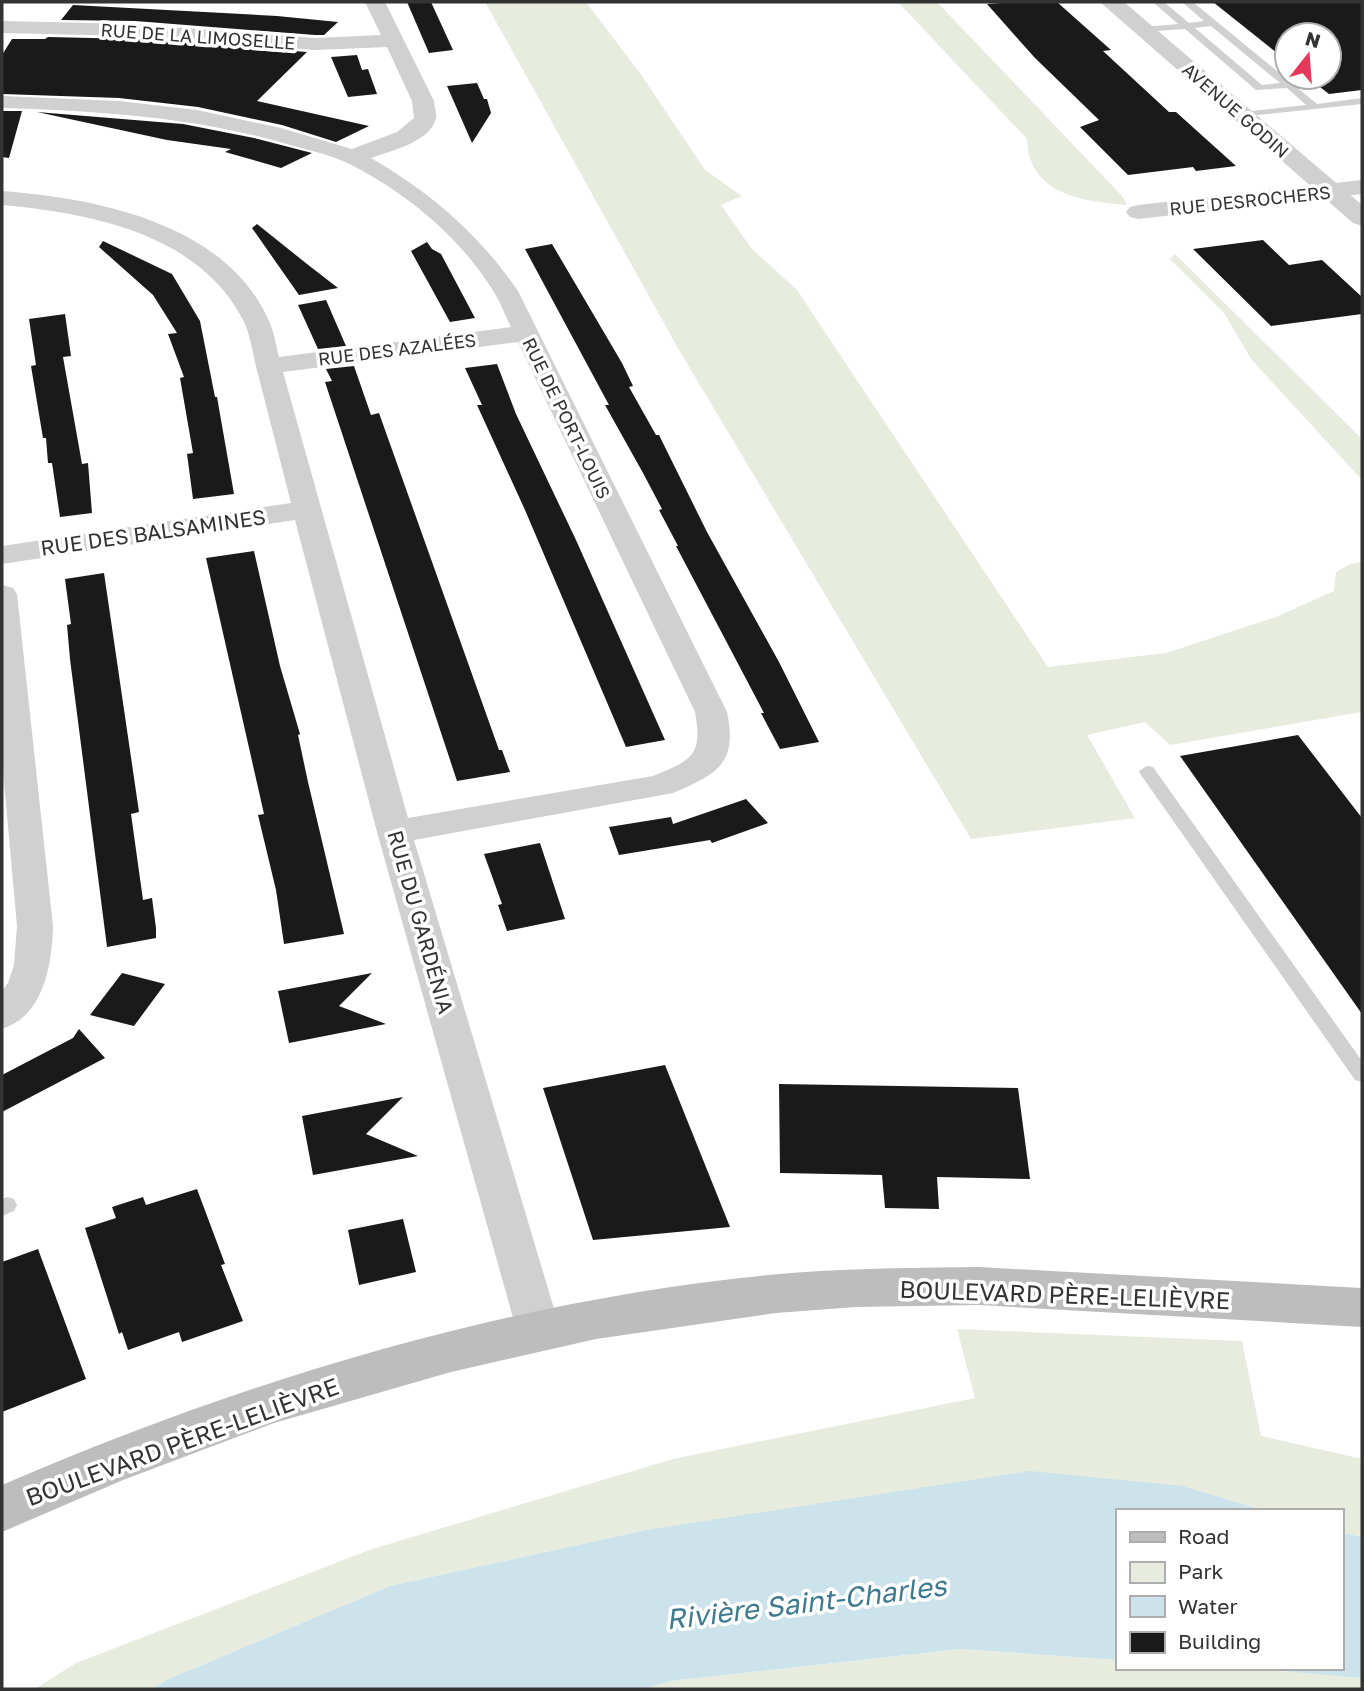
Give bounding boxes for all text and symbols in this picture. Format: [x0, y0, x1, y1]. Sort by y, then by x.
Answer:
street label: RUE DE LA LIMOSELLE [100, 18, 296, 54]
north arrow [1273, 21, 1343, 91]
text: N [1303, 26, 1323, 52]
street label: AVENUE GODIN [1178, 58, 1294, 162]
street label: RUE DESROCHERS [1168, 181, 1332, 219]
street label: RUE DES AZALÉES [317, 328, 477, 370]
street label: RUE DE PORT-LOUIS [518, 334, 616, 502]
street label: RUE DES BALSAMINES [39, 503, 267, 561]
street label: RUE DU GARDÉNIA [382, 827, 460, 1017]
street label: BOULEVARD PÈRE-LELIÈVRE [899, 1274, 1231, 1314]
street label: BOULEVARD PÈRE-LELIÈVRE [22, 1371, 342, 1511]
legend [1116, 1509, 1343, 1670]
text: Road [1178, 1523, 1229, 1549]
text: Park [1178, 1558, 1224, 1584]
water label: Rivière Saint-Charles [664, 1568, 949, 1636]
text: Water [1178, 1593, 1238, 1619]
text: Building [1178, 1628, 1261, 1654]

